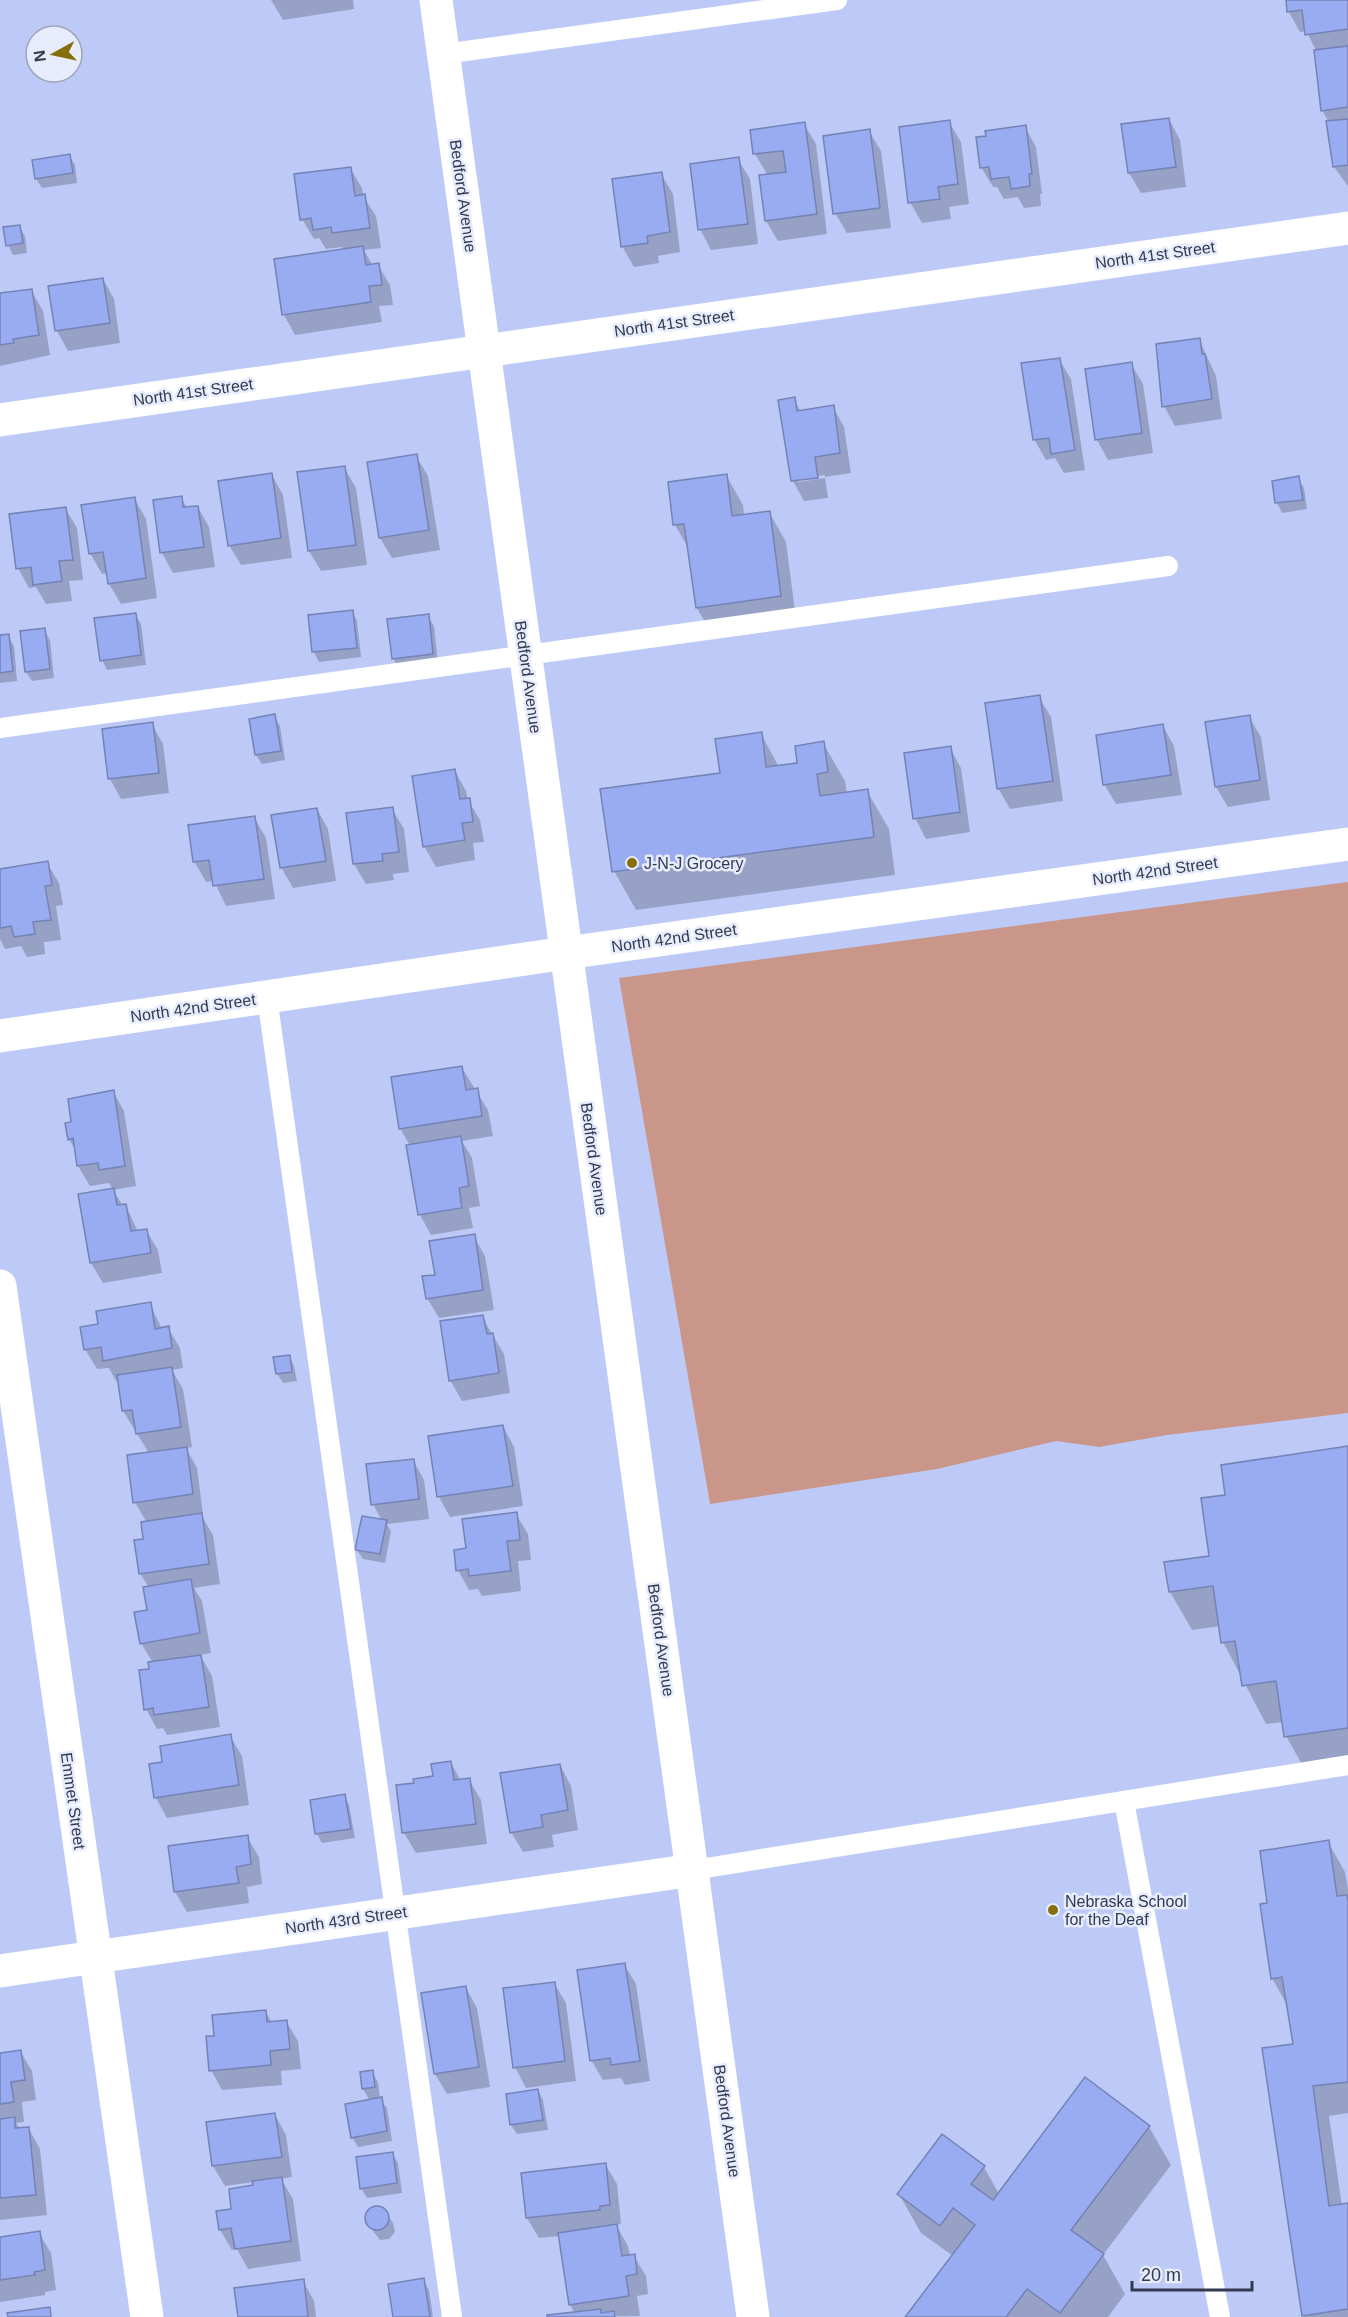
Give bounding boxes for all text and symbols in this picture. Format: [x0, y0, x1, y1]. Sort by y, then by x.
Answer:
north arrow [24, 24, 84, 84]
text: N [30, 49, 49, 63]
street label: Bedford Avenue [447, 139, 479, 254]
street label: North 41st Street [1094, 238, 1217, 272]
street label: North 41st Street [613, 306, 736, 340]
street label: North 41st Street [132, 375, 255, 409]
street label: Bedford Avenue [512, 620, 544, 735]
street label: North 42nd Street [1091, 854, 1219, 888]
place label: J-N-J Grocery [644, 855, 744, 872]
marker: J-N-J Grocery [625, 856, 639, 870]
street label: North 42nd Street [610, 921, 738, 955]
street label: North 42nd Street [129, 991, 257, 1025]
street label: Bedford Avenue [578, 1102, 610, 1217]
street label: Bedford Avenue [645, 1583, 677, 1698]
street label: Emmet Street [58, 1751, 88, 1851]
place label: Nebraska School for the Deaf [1065, 1893, 1187, 1928]
street label: North 43rd Street [284, 1903, 408, 1937]
marker: Nebraska School for the Deaf [1046, 1903, 1060, 1917]
street label: Bedford Avenue [711, 2064, 743, 2179]
scale bar [1132, 2254, 1252, 2292]
text: 20 m [1141, 2265, 1181, 2285]

